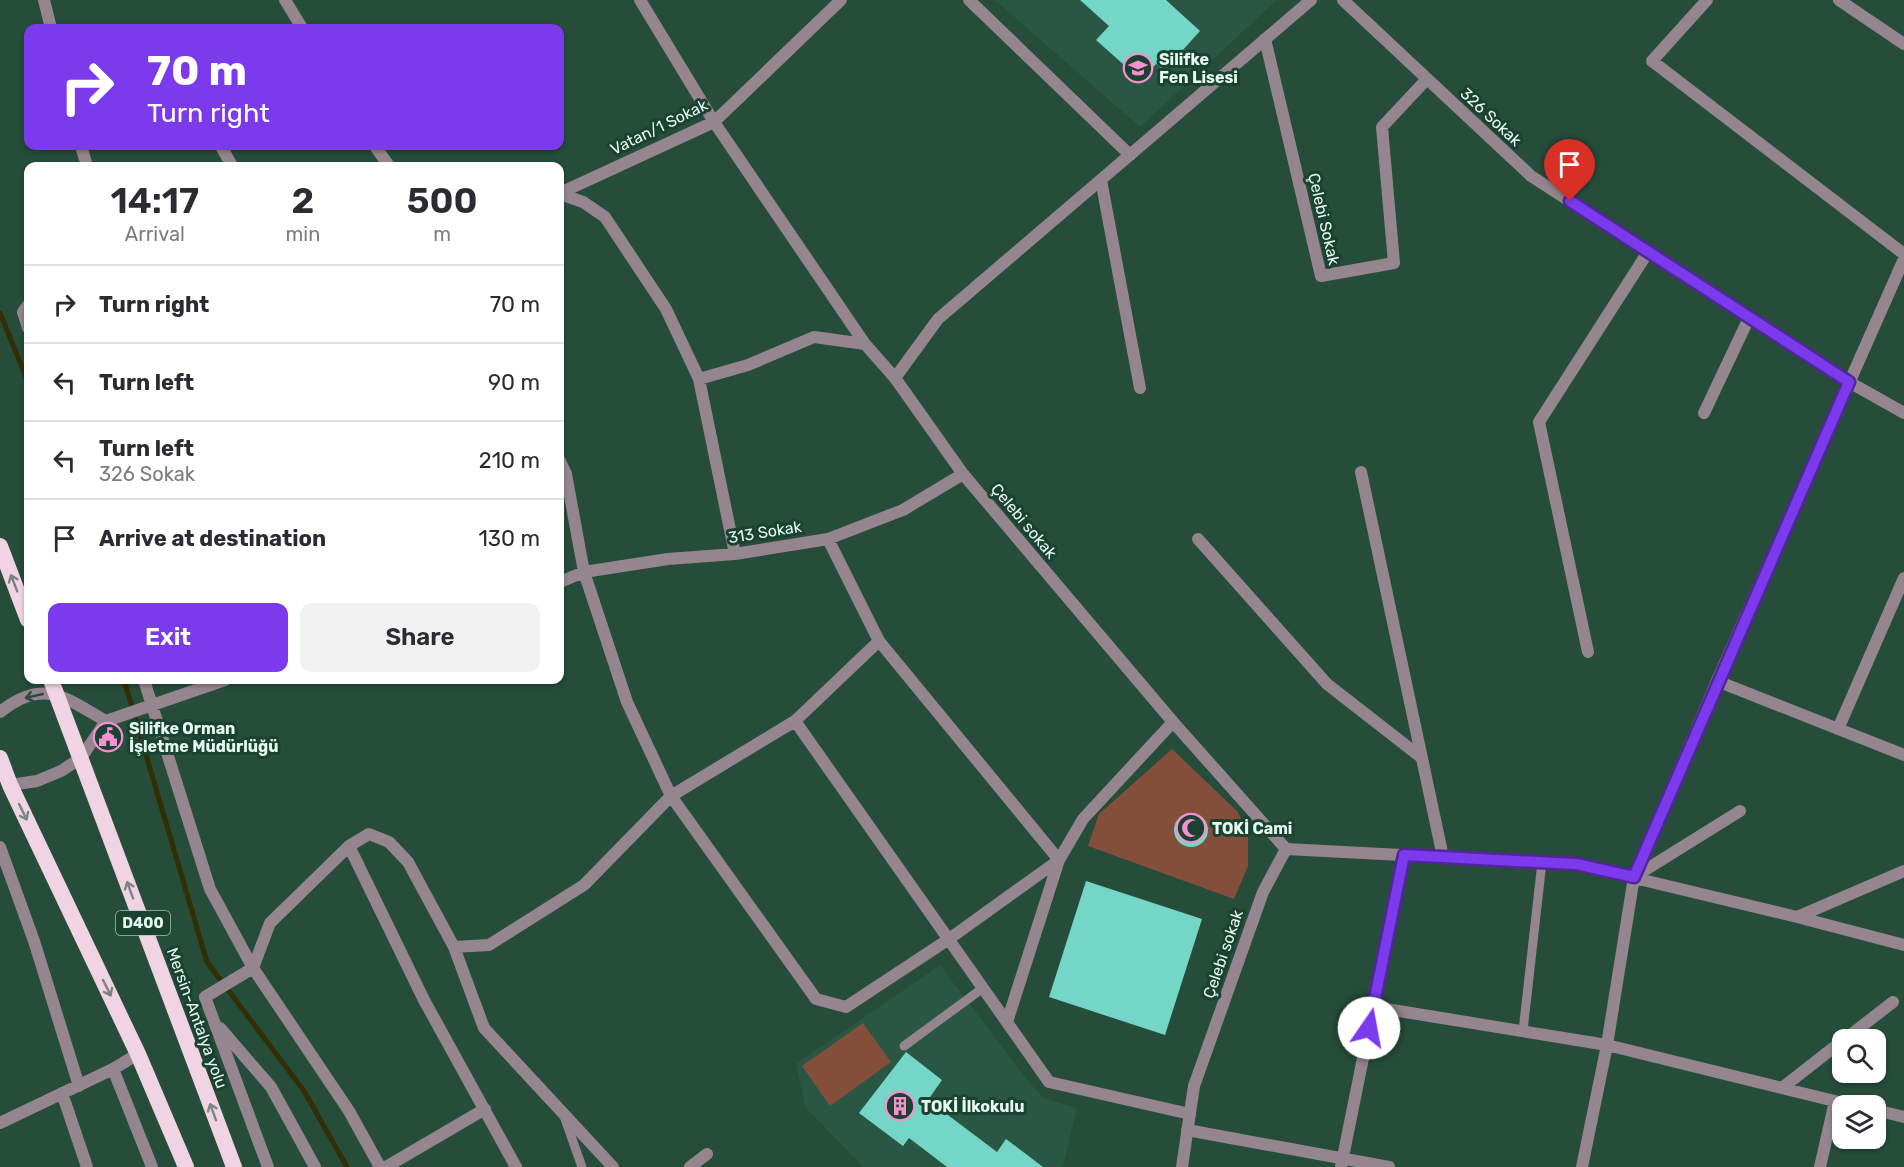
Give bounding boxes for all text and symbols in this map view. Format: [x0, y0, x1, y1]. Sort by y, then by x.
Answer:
text: 70 m [147, 46, 247, 96]
icon: right [48, 48, 126, 126]
place label: Silifke Fen Lisesi [1159, 50, 1238, 87]
school or university icon: Silifke Fen Lisesi [1122, 52, 1154, 84]
street label: 326 Sokak [1456, 84, 1526, 151]
street label: Vatan/1 Sokak [607, 95, 711, 159]
text: Turn right [147, 97, 270, 129]
pin [1544, 139, 1595, 201]
icon: arrive [1553, 148, 1586, 181]
street label: Çelebi Sokak [1304, 171, 1344, 268]
text: 14:17 [110, 179, 199, 222]
text: 2 [292, 179, 314, 222]
text: 500 [407, 179, 478, 222]
text: Arrival [125, 222, 185, 246]
text: min [286, 222, 320, 246]
text: m [433, 222, 451, 246]
icon: right [48, 288, 81, 321]
text: Turn right [99, 291, 209, 318]
text: 70 m [490, 291, 540, 318]
icon: left [48, 366, 81, 399]
text: Turn left [99, 369, 194, 396]
text: 90 m [488, 369, 540, 396]
text: Turn left [99, 435, 194, 462]
icon: left [48, 444, 81, 477]
text: 210 m [479, 447, 540, 474]
text: 326 Sokak [99, 462, 195, 486]
street label: Çelebi sokak [987, 480, 1061, 563]
street label: 313 Sokak [727, 517, 804, 547]
icon: arrive [48, 522, 81, 555]
text: Arrive at destination [99, 525, 326, 552]
text: 130 m [478, 525, 540, 552]
one-way arrow [8, 574, 19, 593]
button: Exit [48, 603, 288, 672]
button: Share [300, 603, 540, 672]
one-way arrow [25, 690, 44, 702]
place label: Silifke Orman İşletme Müdürlüğü [129, 719, 278, 756]
public building icon: Silifke Orman İşletme Müdürlüğü [92, 721, 124, 753]
one-way arrow [17, 803, 29, 821]
mosque icon: TOKİ Cami [1175, 812, 1207, 844]
place label: TOKİ Cami [1212, 819, 1292, 838]
one-way arrow [124, 881, 135, 900]
street label: Çelebi sokak [1199, 907, 1247, 1001]
road number: D400 [116, 911, 170, 935]
street label: Mersin-Antalya yolu [163, 945, 231, 1091]
one-way arrow [102, 979, 113, 997]
position arrow [1337, 996, 1401, 1060]
map controls [1832, 1029, 1886, 1149]
button: search [1832, 1029, 1886, 1083]
building icon: TOKİ İlkokulu [884, 1090, 916, 1122]
button: layers [1832, 1095, 1886, 1149]
place label: TOKİ İlkokulu [921, 1097, 1024, 1116]
one-way arrow [207, 1103, 218, 1122]

